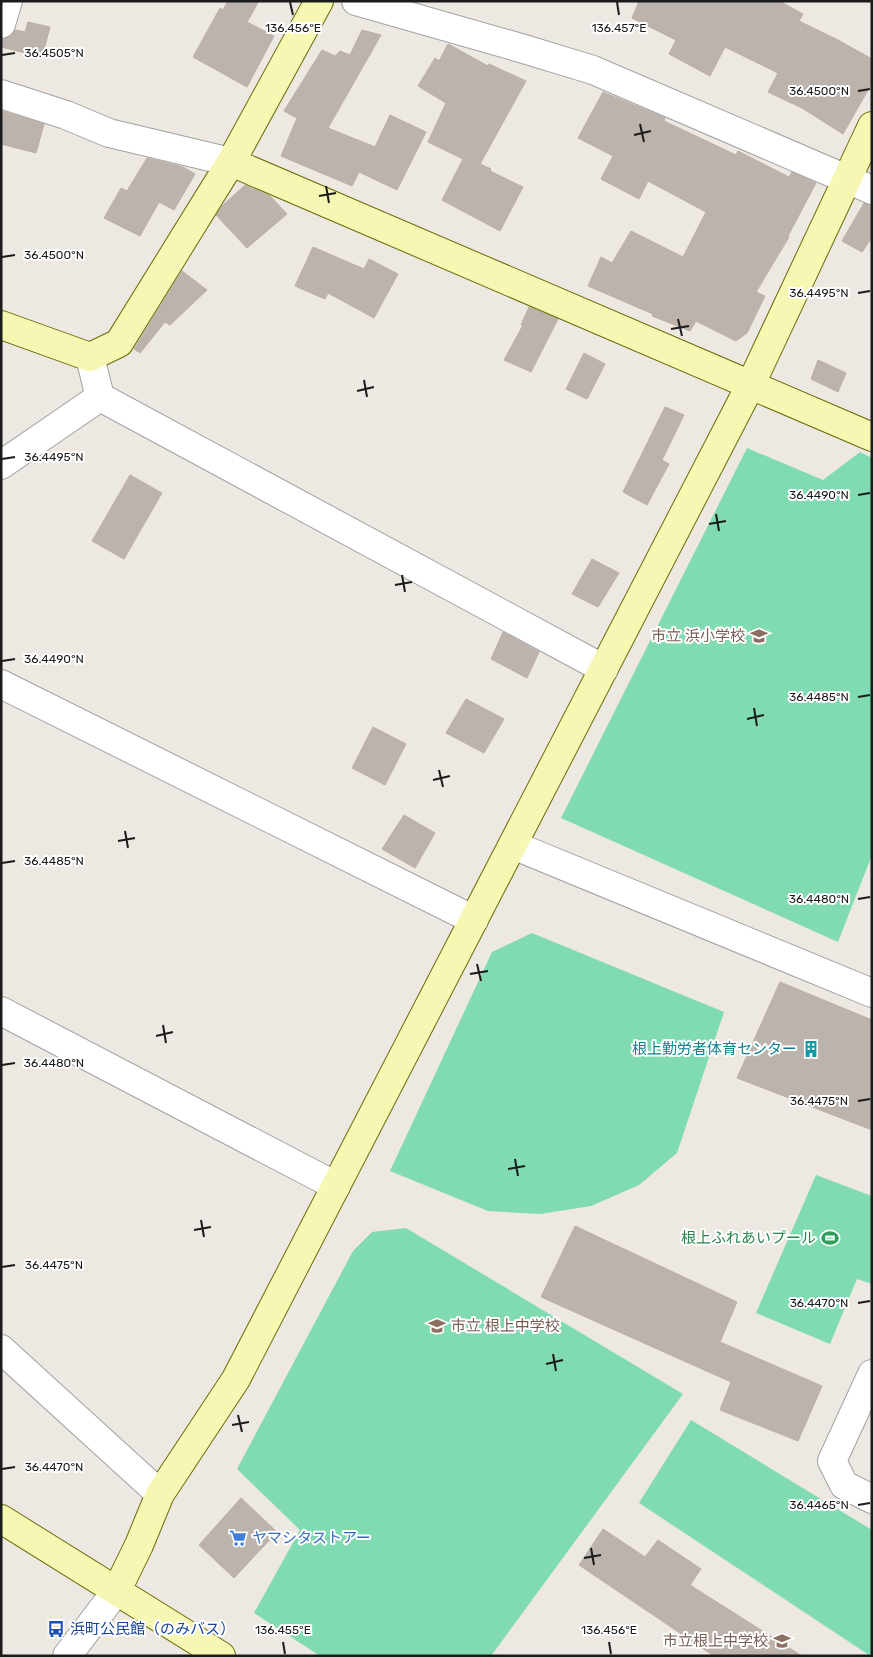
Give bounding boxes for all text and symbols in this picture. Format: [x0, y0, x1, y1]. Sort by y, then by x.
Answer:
text: 136.456°E [265, 21, 321, 35]
text: 136.457°E [591, 21, 647, 35]
text: 36.4505°N [24, 46, 84, 60]
text: 36.4500°N [789, 84, 849, 98]
text: 36.4500°N [24, 248, 84, 262]
text: 36.4495°N [789, 286, 849, 300]
text: 36.4495°N [24, 450, 84, 464]
text: 36.4490°N [789, 488, 849, 502]
school or university icon: 市立 浜小学校 [749, 626, 769, 646]
place label: 市立 浜小学校 [651, 627, 745, 645]
text: 36.4490°N [24, 652, 84, 666]
text: 36.4485°N [789, 690, 849, 704]
text: 36.4485°N [24, 854, 84, 868]
text: 36.4480°N [789, 892, 849, 906]
building icon: 根上勤労者体育センター [801, 1039, 821, 1059]
place label: 根上勤労者体育センター [632, 1040, 797, 1058]
text: 36.4480°N [24, 1056, 84, 1070]
text: 36.4475°N [790, 1094, 848, 1108]
sports icon: 根上ふれあいプール [820, 1228, 840, 1248]
place label: 根上ふれあいプール [681, 1229, 816, 1247]
text: 36.4475°N [25, 1258, 83, 1272]
text: 36.4470°N [790, 1296, 848, 1310]
school or university icon: 市立 根上中学校 [427, 1316, 447, 1336]
place label: 市立 根上中学校 [451, 1317, 560, 1335]
text: 36.4470°N [25, 1460, 83, 1474]
text: 36.4465°N [789, 1498, 849, 1512]
supermarket icon: ヤマシタストアー [228, 1528, 248, 1548]
place label: ヤマシタストアー [252, 1529, 371, 1547]
bus stop icon: 浜町公民館（のみバス） [46, 1619, 66, 1639]
place label: 浜町公民館（のみバス） [70, 1620, 235, 1638]
text: 136.455°E [255, 1623, 311, 1637]
text: 136.456°E [581, 1623, 637, 1637]
school or university icon: 市立根上中学校 [772, 1631, 792, 1651]
place label: 市立根上中学校 [663, 1632, 768, 1650]

